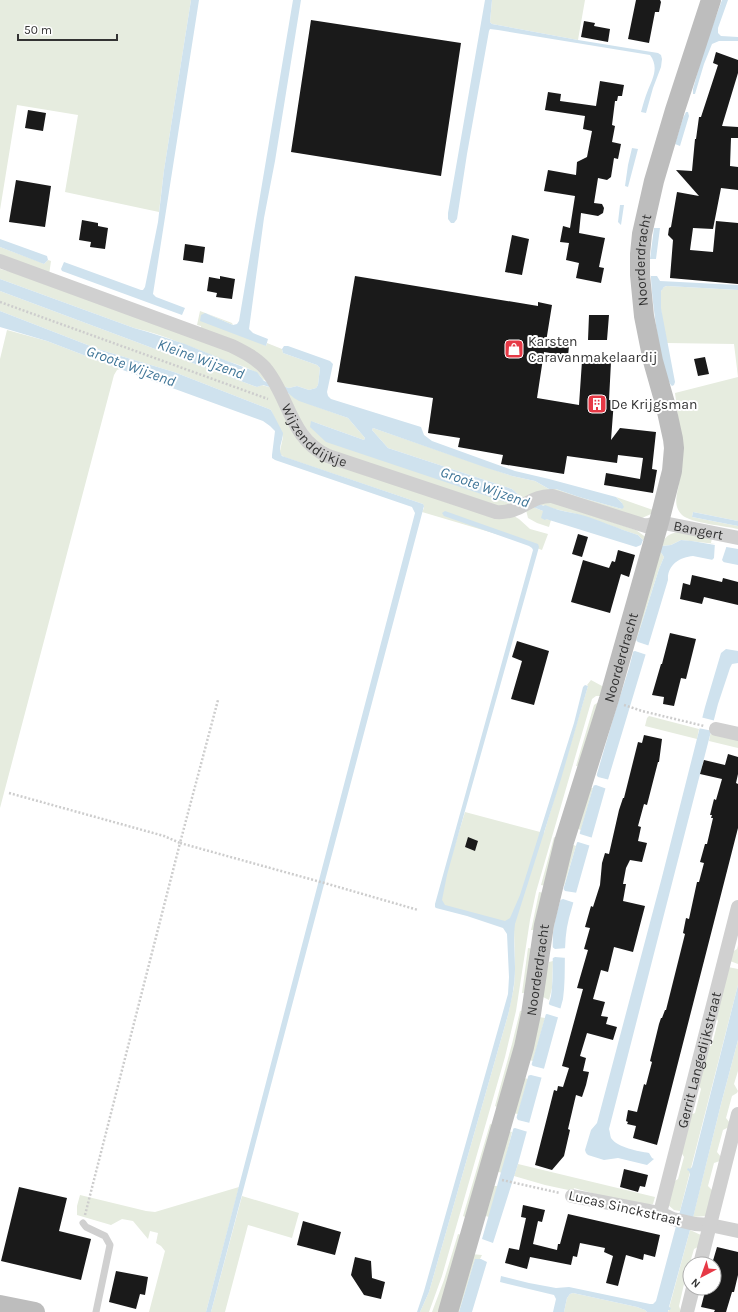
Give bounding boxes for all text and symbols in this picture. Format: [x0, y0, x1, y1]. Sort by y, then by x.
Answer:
scale bar [18, 16, 117, 42]
text: 50 m [24, 23, 52, 37]
street label: Noorderdracht [631, 212, 655, 307]
place label: Karsten Caravanmakelaardij [528, 333, 657, 366]
water label: Kleine Wijzend [155, 335, 247, 383]
shop icon: Karsten Caravanmakelaardij [503, 338, 525, 360]
water label: Groote Wijzend [84, 342, 178, 390]
building icon: De Krijgsman [586, 393, 608, 415]
place label: De Krijgsman [611, 396, 697, 413]
street label: Wijzenddijkje [278, 401, 349, 470]
water label: Groote Wijzend [438, 463, 532, 511]
street label: Bangert [672, 517, 725, 543]
street label: Noorderdracht [600, 610, 642, 704]
street label: Noorderdracht [522, 923, 553, 1017]
street label: Gerrit Langedijkstraat [673, 990, 725, 1130]
street label: Lucas Sinckstraat [567, 1187, 683, 1229]
north arrow [682, 1256, 722, 1296]
text: N [689, 1276, 703, 1291]

